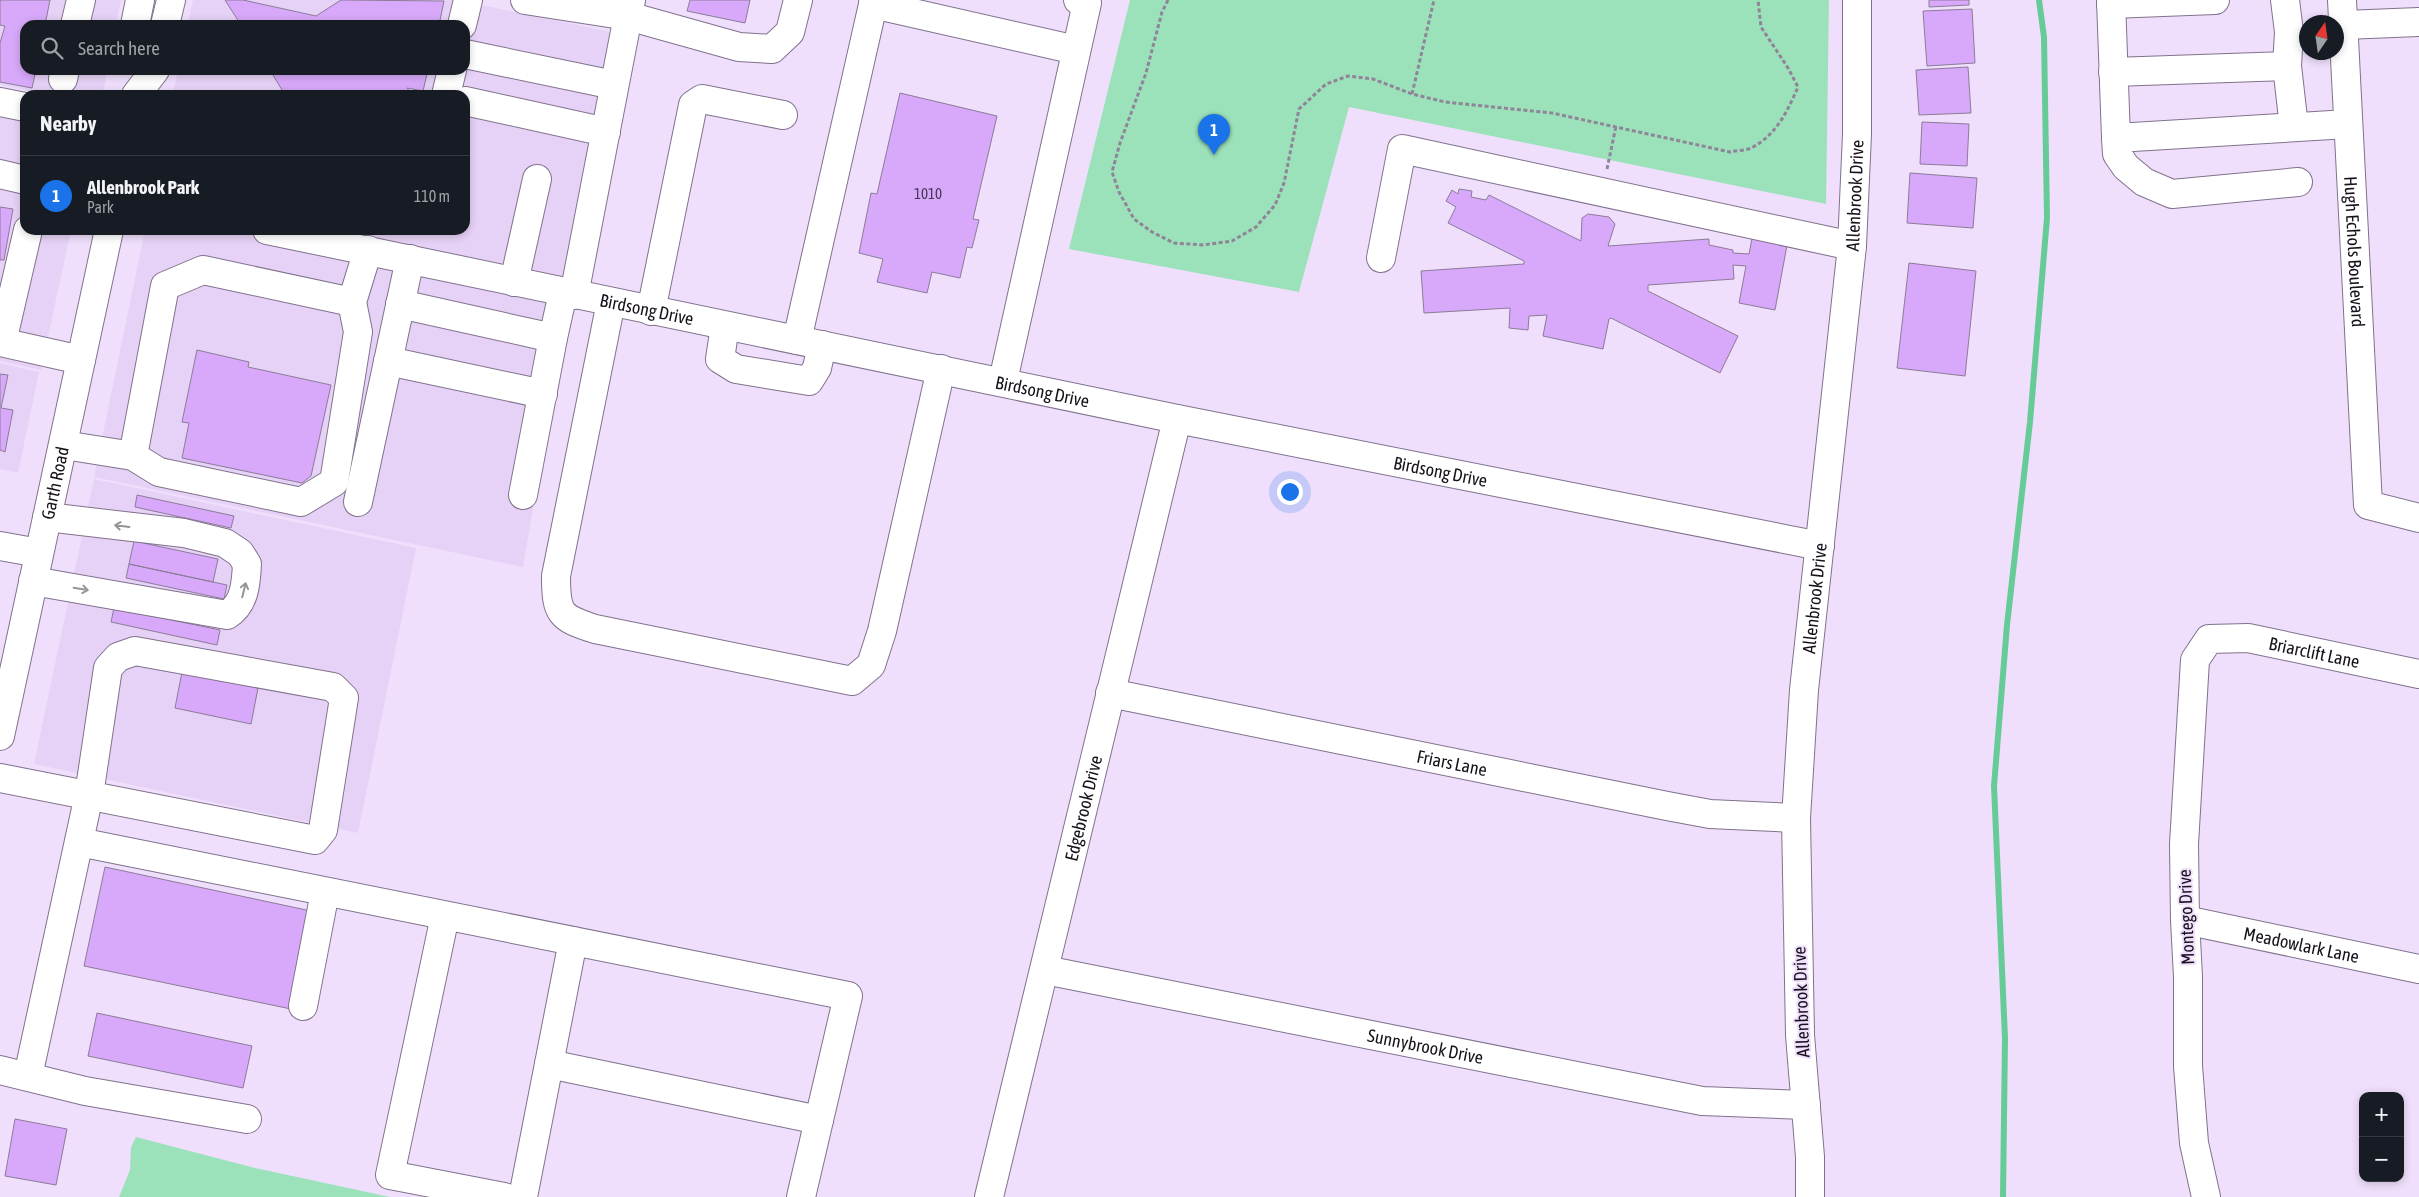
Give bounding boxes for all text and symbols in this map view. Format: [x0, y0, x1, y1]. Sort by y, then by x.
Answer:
north arrow [2299, 15, 2344, 60]
search box [20, 20, 470, 75]
icon: search [38, 34, 66, 62]
text: Search here [78, 37, 160, 59]
text: Nearby [40, 111, 96, 135]
pin: 1 [1198, 114, 1230, 155]
street label: Allenbrook Drive [1841, 139, 1867, 252]
text: Allenbrook Park [87, 176, 199, 198]
street label: Hugh Echols Boulevard [2341, 176, 2369, 328]
house number: 1010 [914, 185, 942, 202]
text: 1 [52, 187, 60, 205]
text: 110 m [414, 187, 450, 205]
text: Park [87, 198, 114, 216]
street label: Birdsong Drive [598, 289, 696, 329]
street label: Birdsong Drive [994, 371, 1091, 411]
street label: Garth Road [37, 445, 73, 521]
street label: Birdsong Drive [1392, 452, 1489, 491]
your location [1277, 479, 1303, 505]
one-way arrow [114, 521, 130, 531]
street label: Allenbrook Drive [1798, 542, 1830, 655]
one-way arrow [239, 583, 249, 599]
one-way arrow [73, 585, 89, 595]
street label: Briarclift Lane [2267, 632, 2362, 672]
street label: Friars Lane [1415, 745, 1489, 780]
street label: Edgebrook Drive [1060, 753, 1106, 863]
street label: Montego Drive [2174, 869, 2198, 965]
street label: Meadowlark Lane [2242, 922, 2361, 967]
street label: Allenbrook Drive [1789, 946, 1813, 1058]
street label: Sunnybrook Drive [1366, 1024, 1485, 1068]
map controls [2359, 1092, 2404, 1182]
button: + [2359, 1092, 2404, 1137]
button: − [2359, 1137, 2404, 1182]

